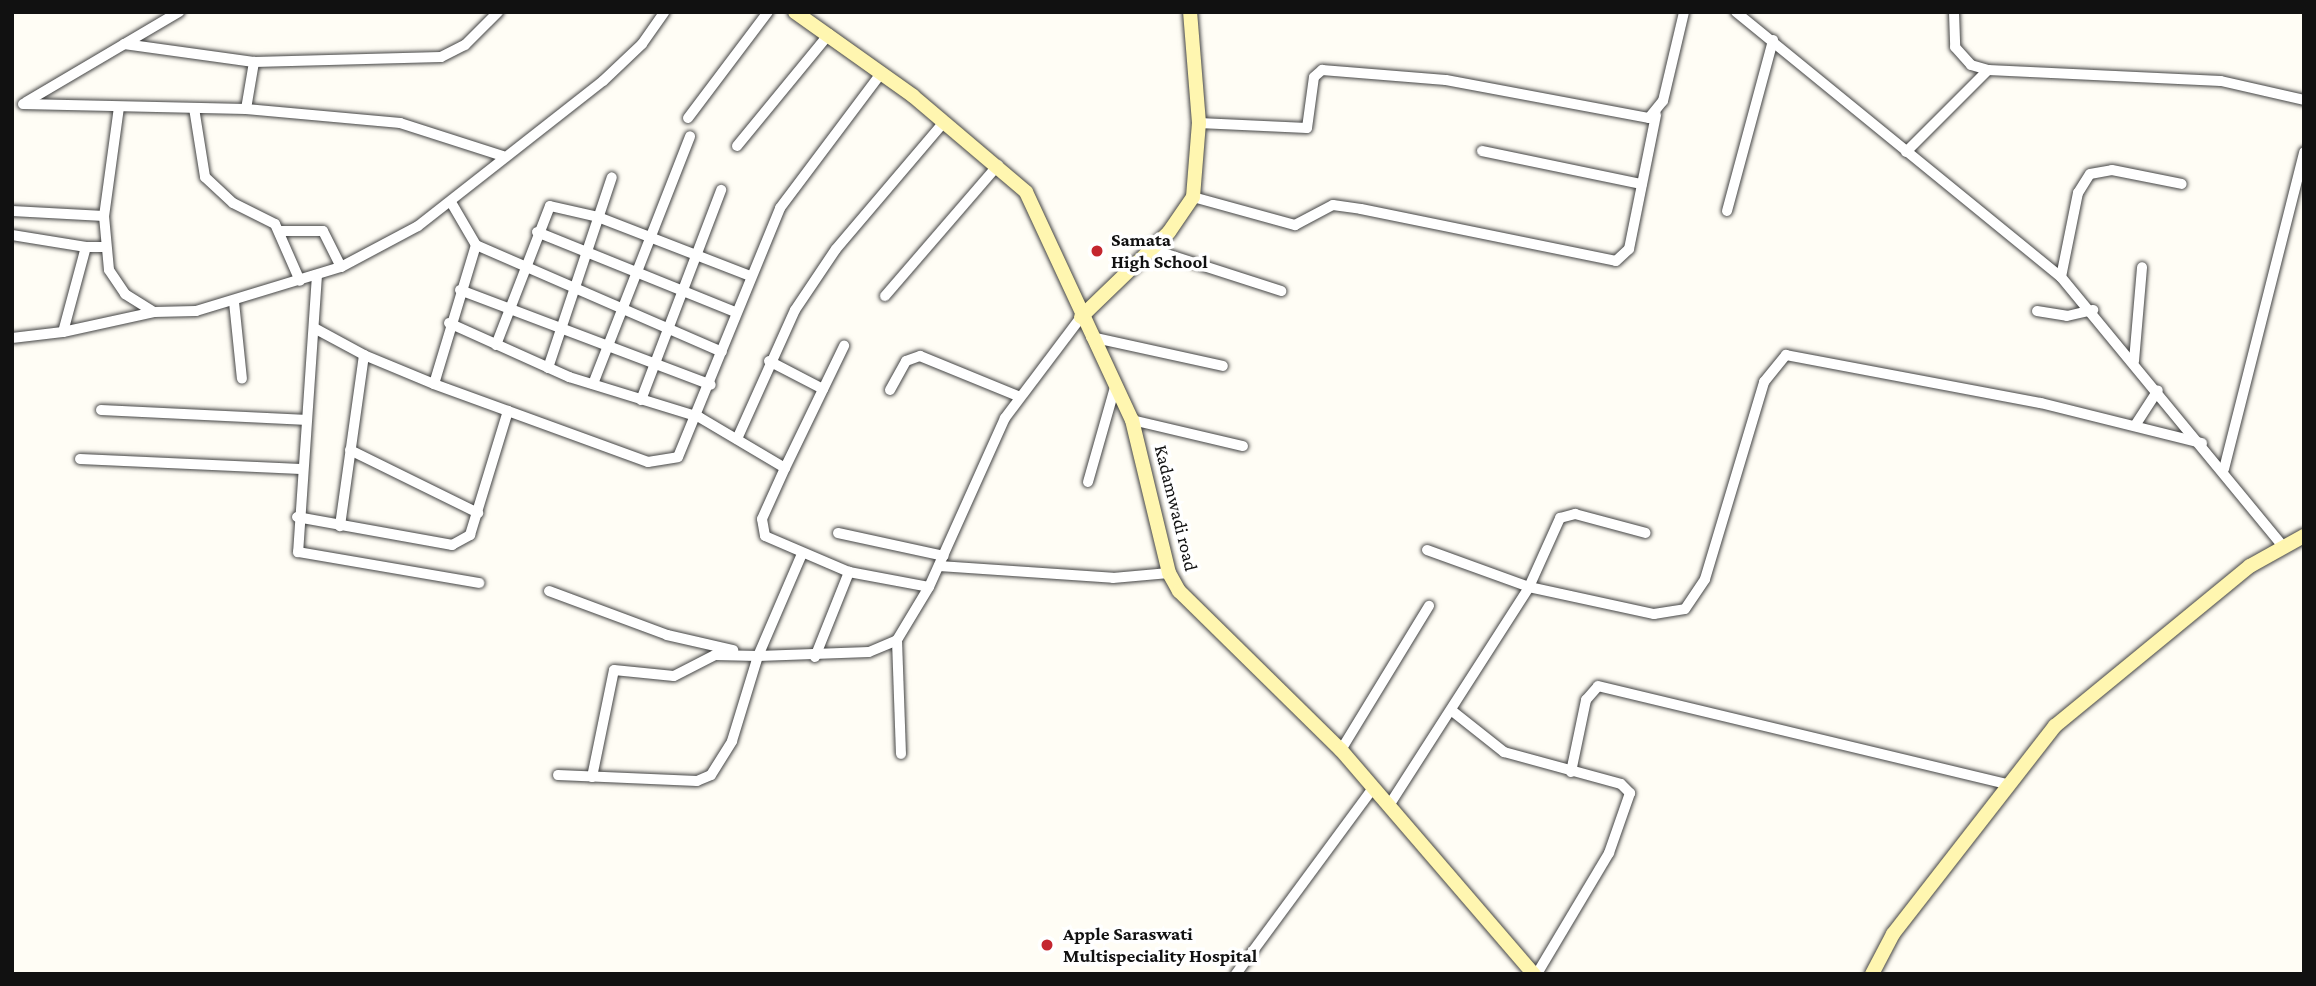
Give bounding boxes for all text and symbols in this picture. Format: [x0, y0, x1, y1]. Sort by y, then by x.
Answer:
place label: Samata High School [1111, 229, 1208, 273]
marker: Samata High School [1089, 243, 1105, 259]
street label: Kadamwadi road [1149, 443, 1203, 573]
place label: Apple Saraswati Multispeciality Hospital [1063, 923, 1257, 967]
marker: Apple Saraswati Multispeciality Hospital [1037, 935, 1057, 955]

